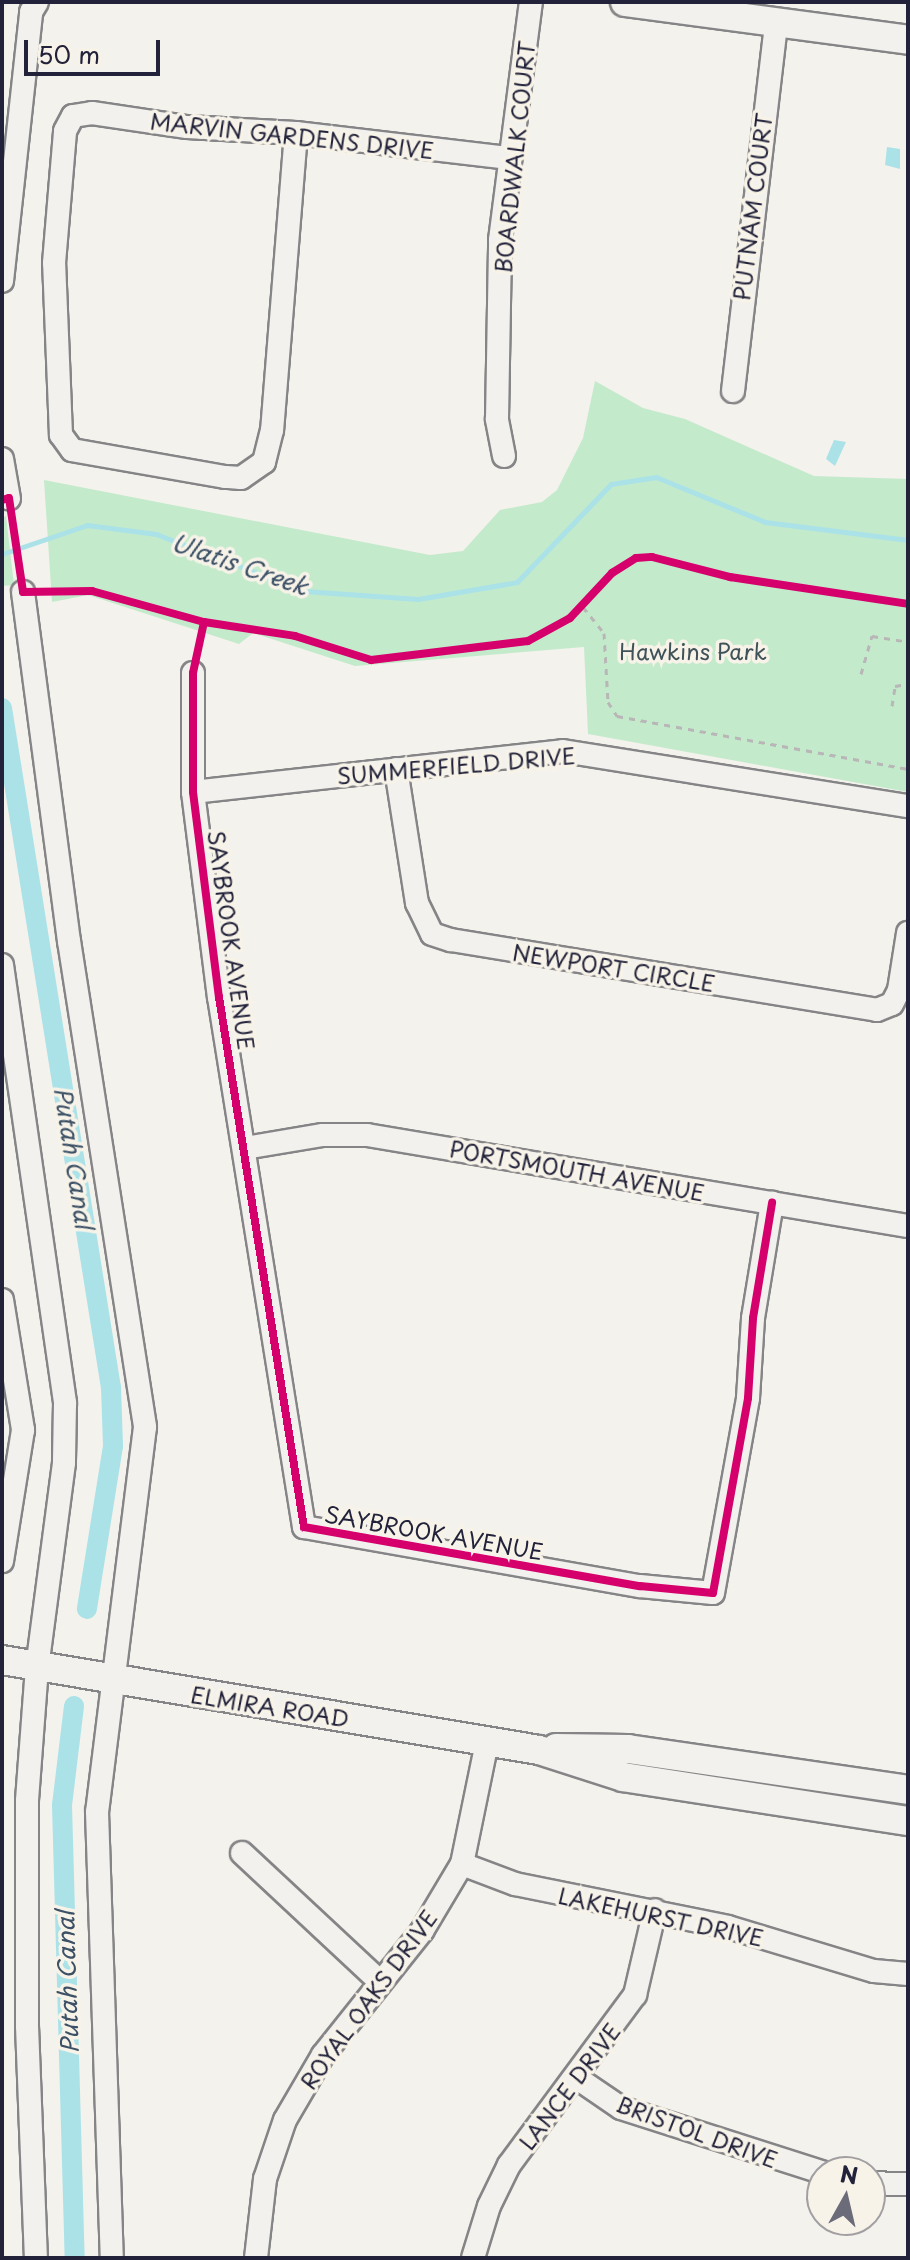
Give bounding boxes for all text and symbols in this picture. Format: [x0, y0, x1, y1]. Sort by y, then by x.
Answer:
scale bar [28, 24, 164, 74]
text: 50 m [38, 36, 100, 72]
street label: BOARDWALK COURT [489, 39, 539, 275]
street label: MARVIN GARDENS DRIVE [148, 107, 436, 163]
street label: PUTNAM COURT [727, 112, 777, 302]
water label: Ulatis Creek [166, 527, 314, 601]
park label: Hawkins Park [620, 638, 766, 664]
street label: SUMMERFIELD DRIVE [337, 741, 575, 789]
street label: SAYBROOK AVENUE [203, 827, 261, 1053]
street label: NEWPORT CIRCLE [511, 938, 717, 996]
water label: Putah Canal [49, 1085, 99, 1231]
street label: PORTSMOUTH AVENUE [448, 1135, 706, 1205]
street label: SAYBROOK AVENUE [321, 1500, 547, 1564]
street label: ELMIRA ROAD [189, 1680, 351, 1732]
street label: LAKEHURST DRIVE [556, 1881, 766, 1951]
street label: ROYAL OAKS DRIVE [294, 1904, 442, 2094]
water label: Putah Canal [50, 1910, 84, 2054]
street label: LANCE DRIVE [513, 2018, 625, 2154]
street label: BRISTOL DRIVE [612, 2089, 782, 2173]
north arrow [806, 2156, 886, 2236]
text: N [838, 2156, 860, 2191]

